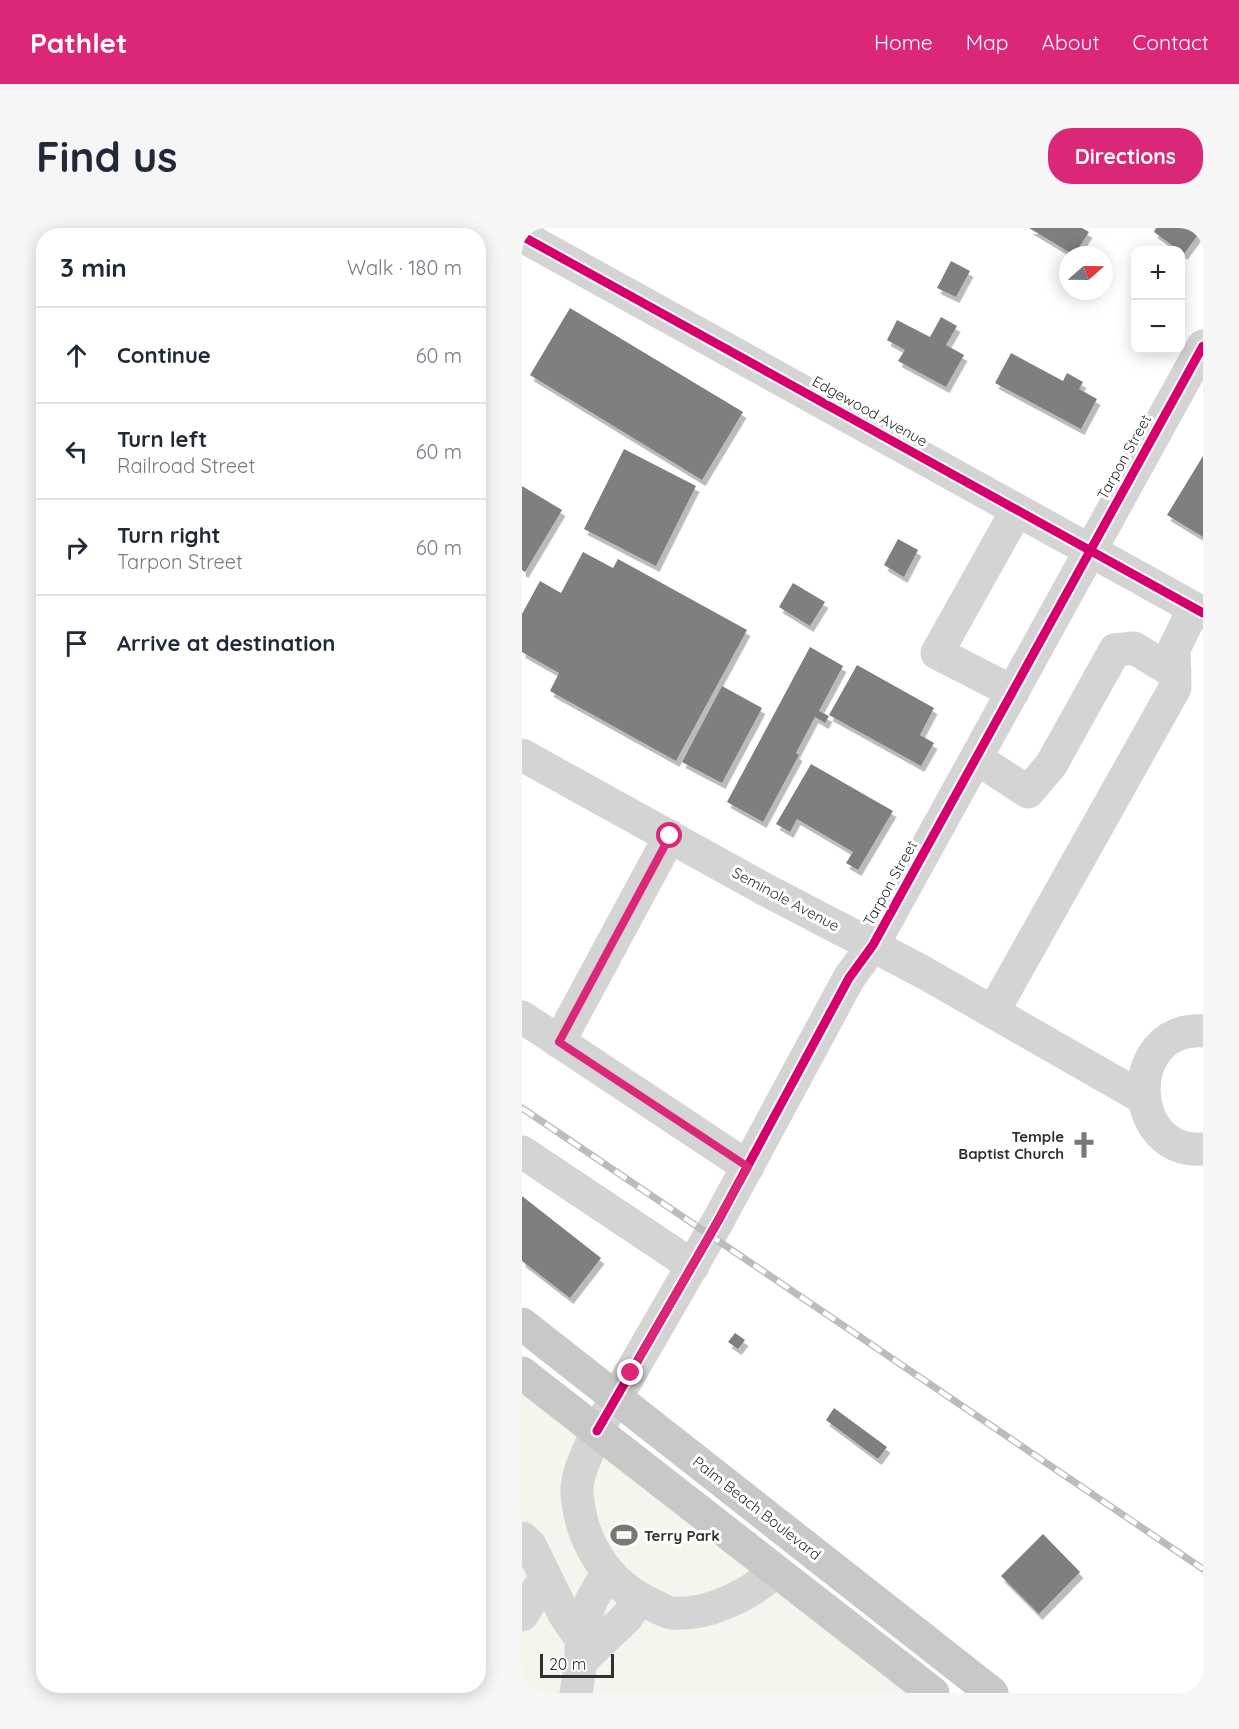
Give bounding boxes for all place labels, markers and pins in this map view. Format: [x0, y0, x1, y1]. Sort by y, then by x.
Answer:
place label: Temple Baptist Church [958, 1127, 1064, 1163]
church icon: Temple Baptist Church [1069, 1130, 1099, 1160]
sports icon: Terry Park [609, 1520, 639, 1550]
place label: Terry Park [644, 1526, 720, 1545]

